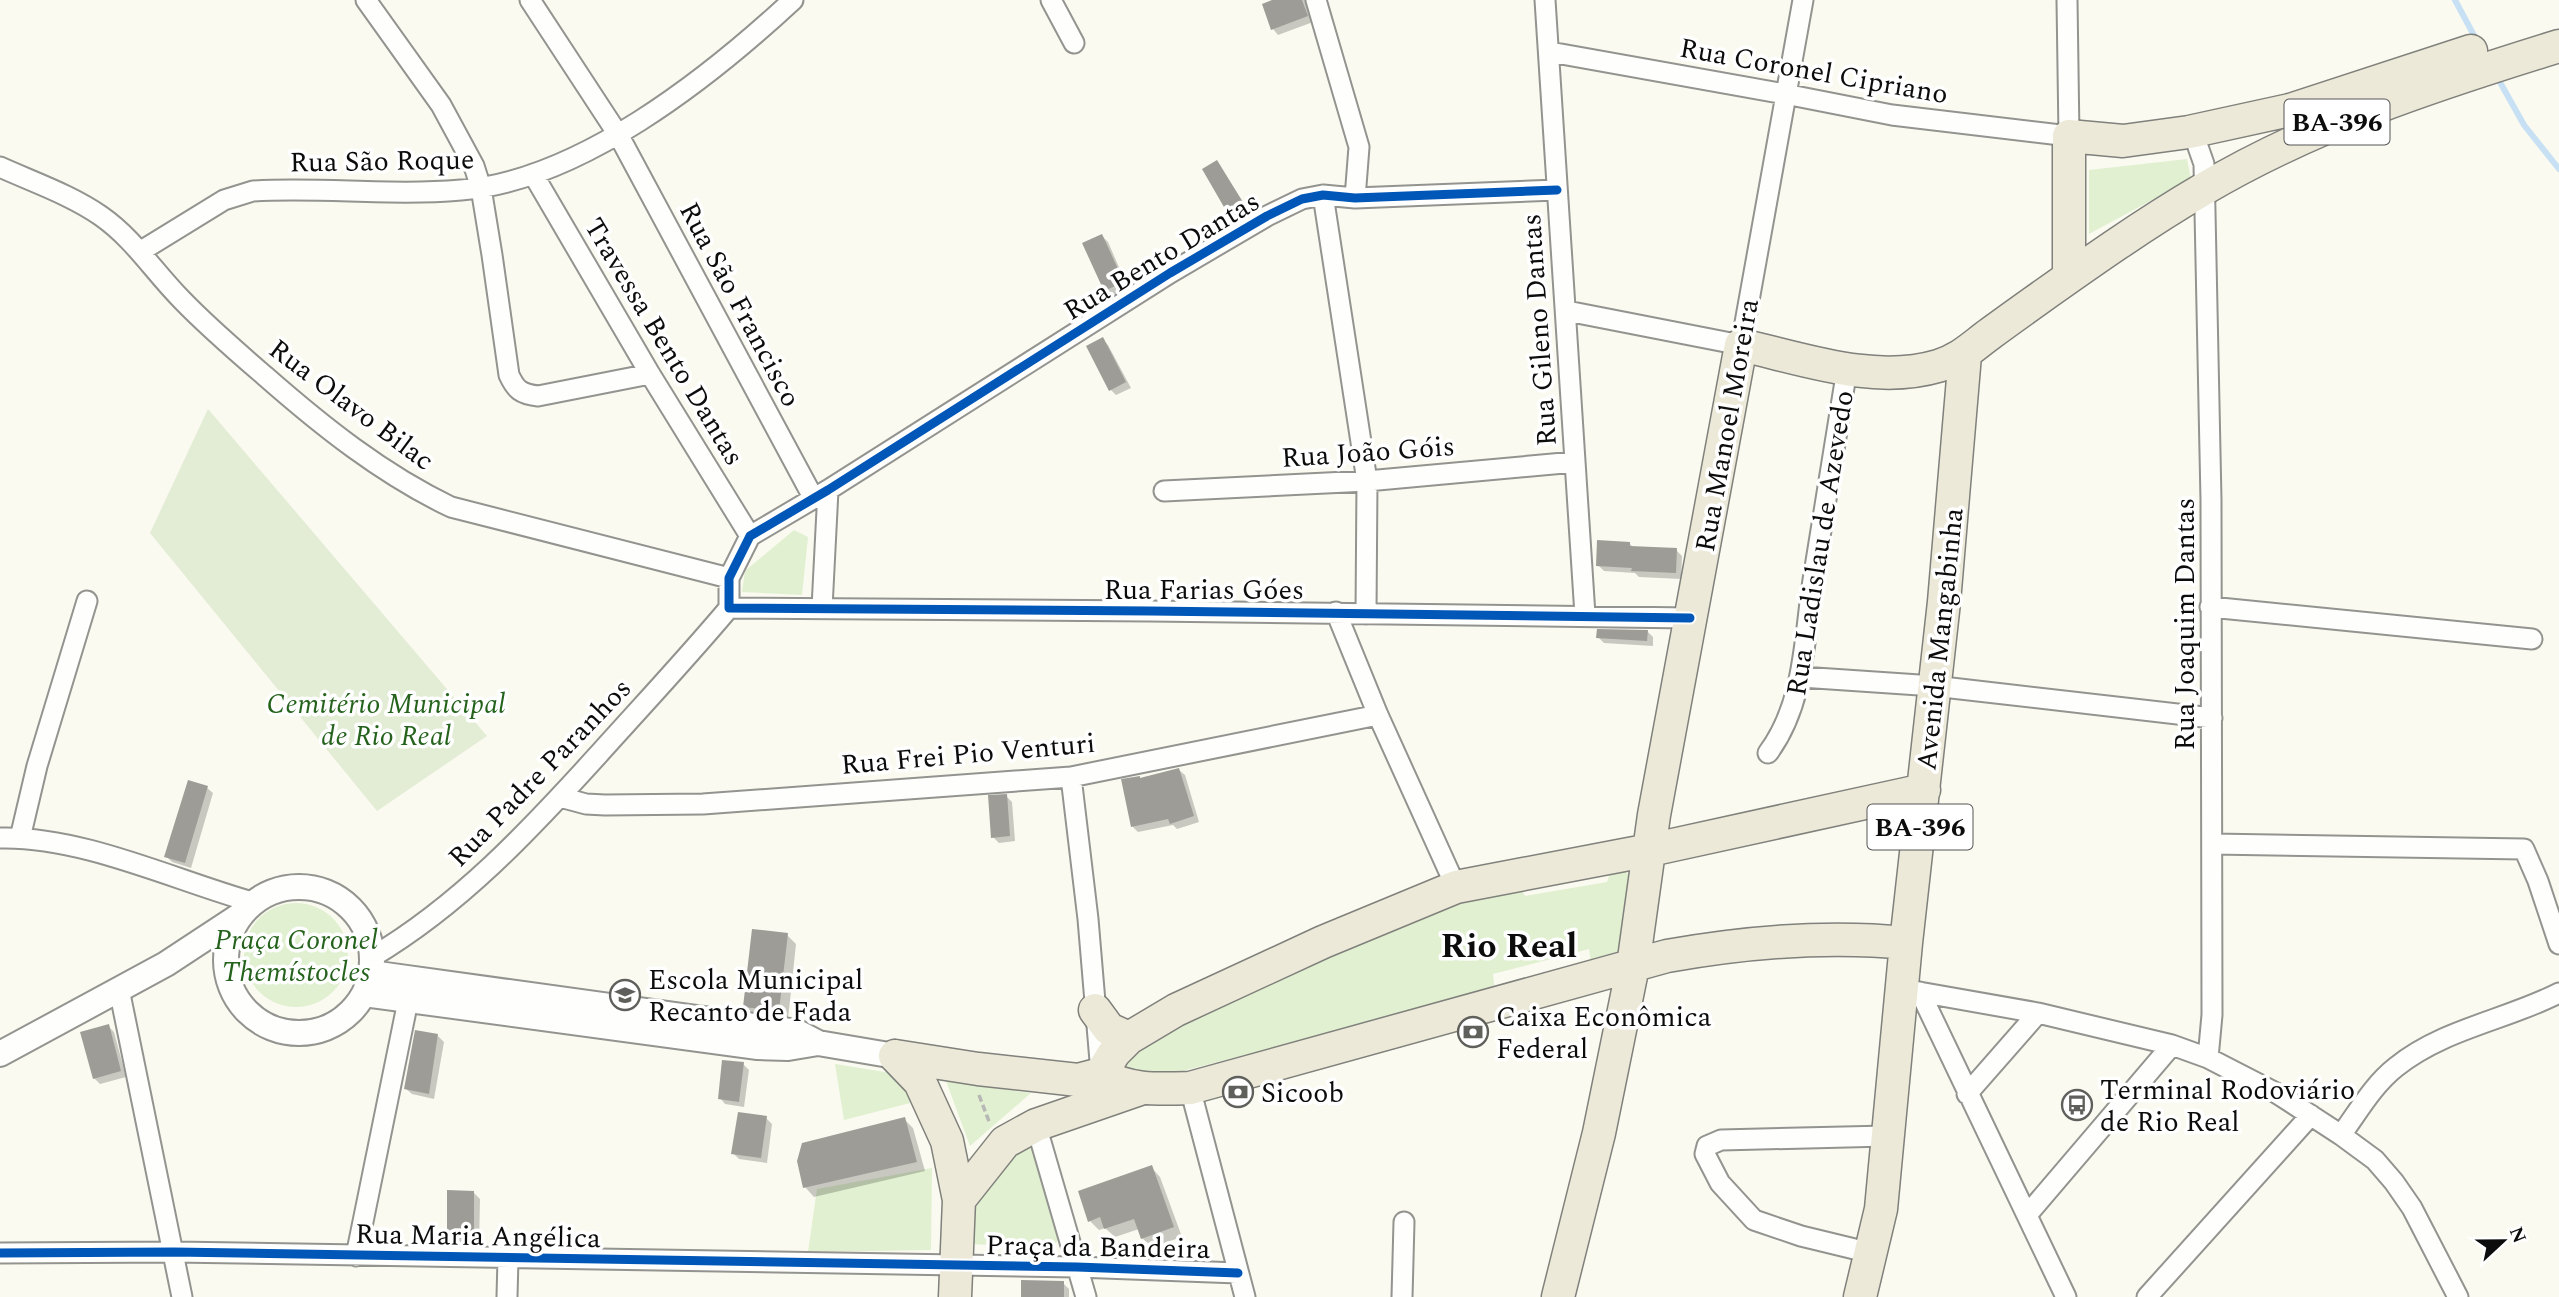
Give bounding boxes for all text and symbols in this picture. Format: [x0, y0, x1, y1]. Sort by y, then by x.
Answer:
street label: Rua Coronel Cipriano [1676, 27, 1951, 116]
road number: BA-396 [2284, 99, 2390, 144]
street label: Rua São Roque [289, 138, 475, 185]
street label: Rua Bento Dantas [1055, 180, 1268, 332]
street label: Rua São Francisco [667, 195, 812, 415]
street label: Travessa Bento Dantas [572, 210, 755, 474]
street label: Rua Gileno Dantas [1510, 212, 1569, 447]
street label: Rua Manoel Moreira [1684, 295, 1771, 555]
street label: Rua Olavo Bilac [259, 329, 443, 482]
street label: Rua Ladislau de Azevedo [1775, 387, 1866, 699]
street label: Rua João Góis [1280, 425, 1456, 480]
street label: Rua Joaquim Dantas [2164, 498, 2207, 750]
street label: Avenida Mangabinha [1905, 505, 1976, 773]
street label: Rua Farias Góes [1104, 569, 1304, 612]
street label: Rua Padre Paranhos [438, 669, 642, 878]
park label: Cemitério Municipal de Rio Real [267, 683, 505, 758]
street label: Rua Frei Pio Venturi [839, 722, 1097, 787]
road number: BA-396 [1868, 804, 1972, 849]
park label: Praça Coronel Themístocles [214, 919, 378, 994]
district label: Rio Real [1440, 920, 1578, 973]
place label: Escola Municipal Recanto de Fada [648, 959, 863, 1034]
school or university icon: Escola Municipal Recanto de Fada [608, 978, 642, 1012]
place label: Caixa Econômica Federal [1496, 996, 1712, 1071]
bank icon: Caixa Econômica Federal [1456, 1015, 1490, 1049]
place label: Terminal Rodoviário de Rio Real [2100, 1069, 2355, 1144]
place label: Sicoob [1261, 1072, 1344, 1115]
bank icon: Sicoob [1221, 1075, 1255, 1109]
bus stop icon: Terminal Rodoviário de Rio Real [2060, 1088, 2094, 1122]
north arrow [2468, 1206, 2538, 1276]
street label: Rua Maria Angélica [355, 1213, 602, 1260]
text: N [2501, 1223, 2534, 1248]
street label: Praça da Bandeira [985, 1224, 1211, 1271]

